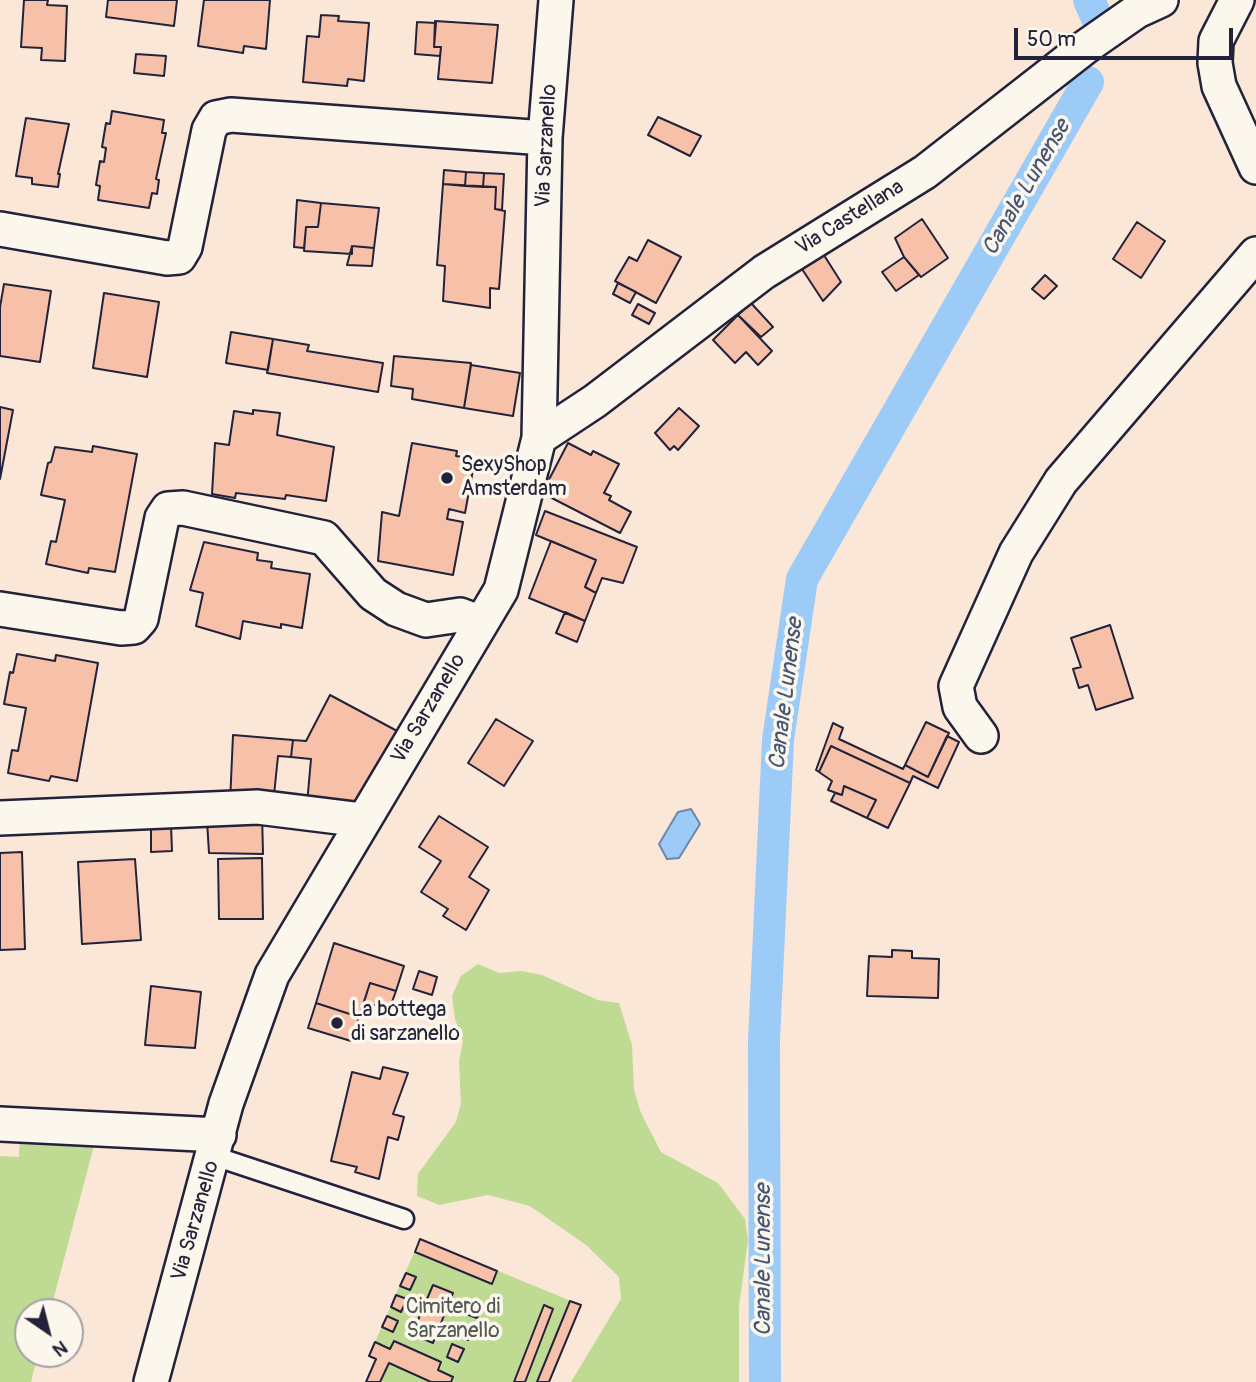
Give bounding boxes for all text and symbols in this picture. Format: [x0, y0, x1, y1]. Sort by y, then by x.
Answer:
scale bar [1018, 14, 1237, 58]
text: 50 m [1027, 26, 1076, 53]
street label: Via Sarzanello [531, 84, 563, 208]
water label: Canale Lunense [977, 115, 1077, 261]
street label: Via Castellana [791, 175, 909, 261]
place label: SexyShop Amsterdam [461, 453, 567, 503]
marker: SexyShop Amsterdam [439, 470, 455, 486]
water label: Canale Lunense [764, 617, 810, 771]
street label: Via Sarzanello [386, 649, 472, 769]
place label: La bottega di sarzanello [351, 998, 460, 1048]
marker: La bottega di sarzanello [329, 1015, 345, 1031]
street label: Via Sarzanello [167, 1158, 225, 1284]
water label: Canale Lunense [750, 1184, 778, 1336]
park label: Cimitero di Sarzanello [406, 1295, 500, 1345]
north arrow [14, 1298, 84, 1368]
text: N [48, 1335, 72, 1362]

